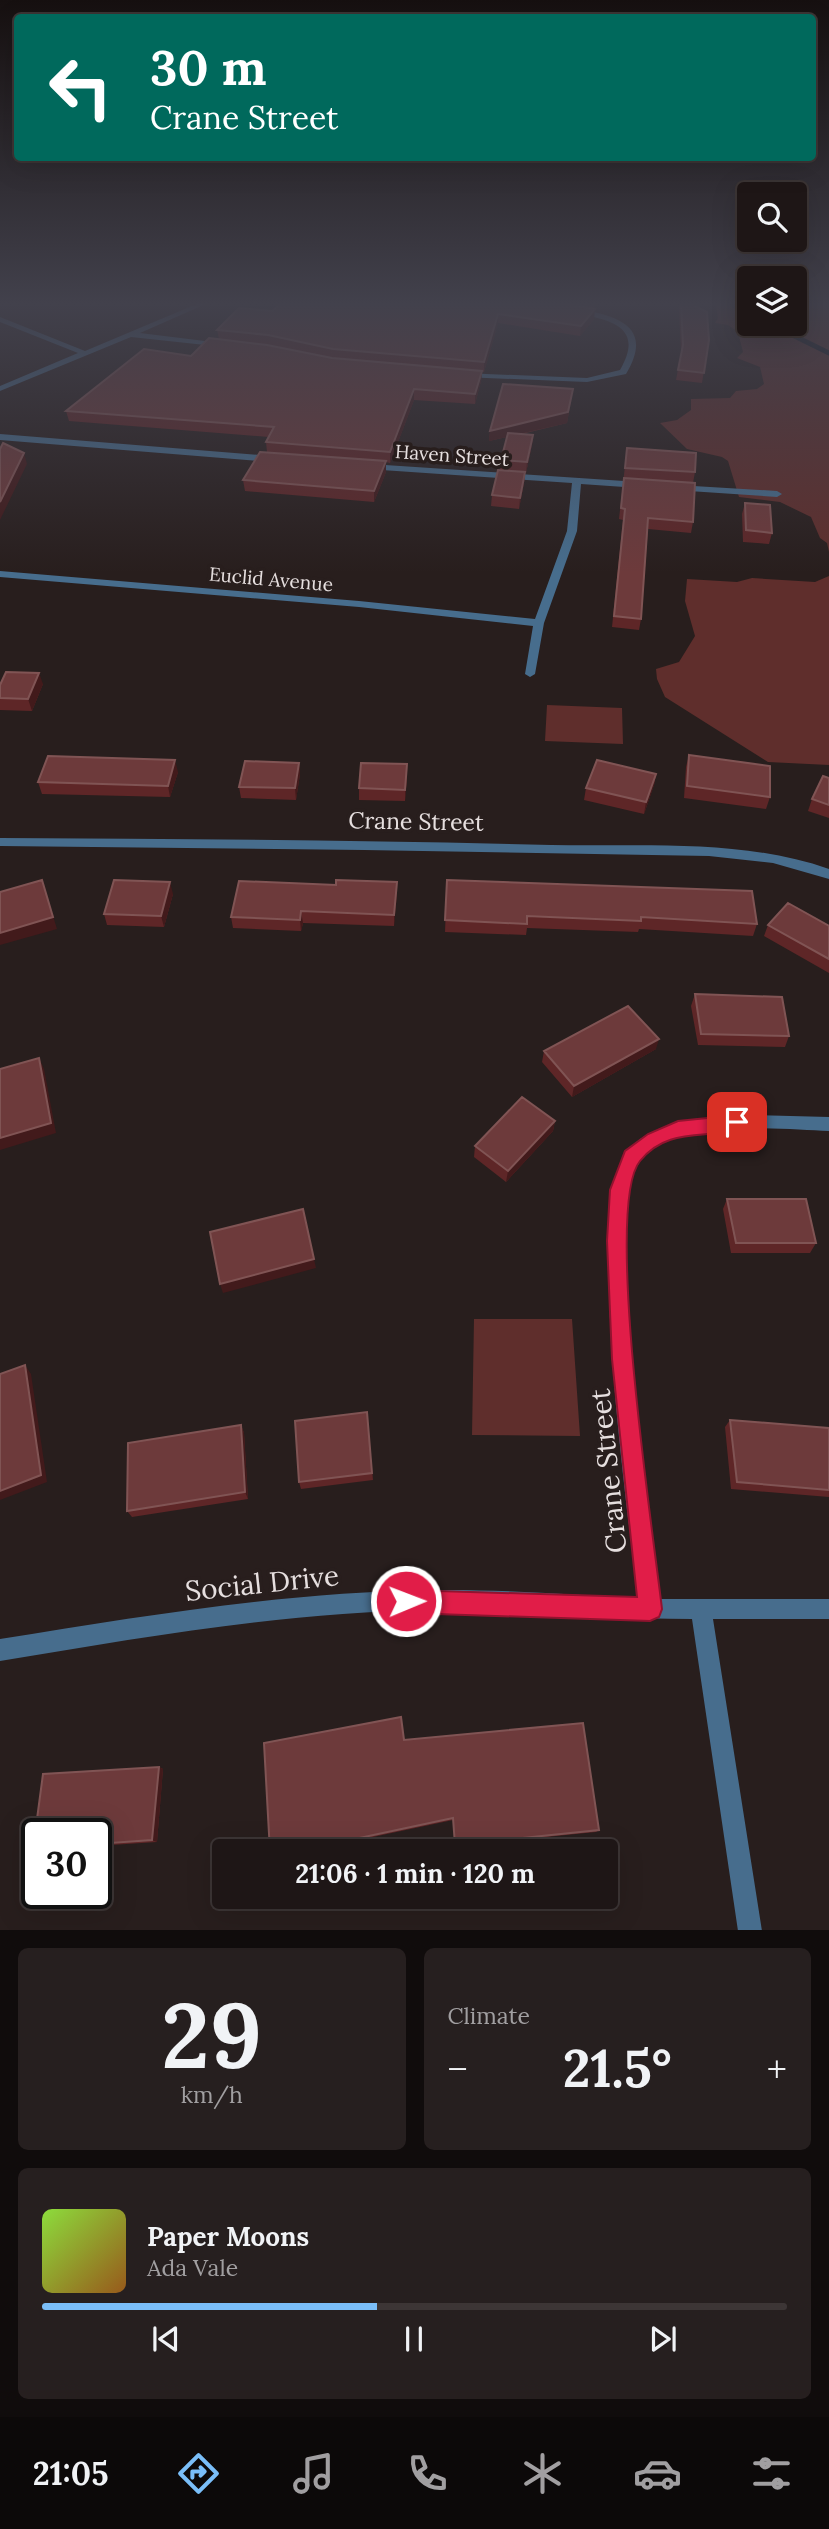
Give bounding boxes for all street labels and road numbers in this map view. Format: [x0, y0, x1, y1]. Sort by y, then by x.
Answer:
street label: Haven Street [394, 439, 511, 471]
street label: Euclid Avenue [208, 562, 334, 596]
street label: Crane Street [348, 805, 484, 837]
street label: Crane Street [581, 1387, 635, 1555]
street label: Social Drive [183, 1557, 341, 1609]

